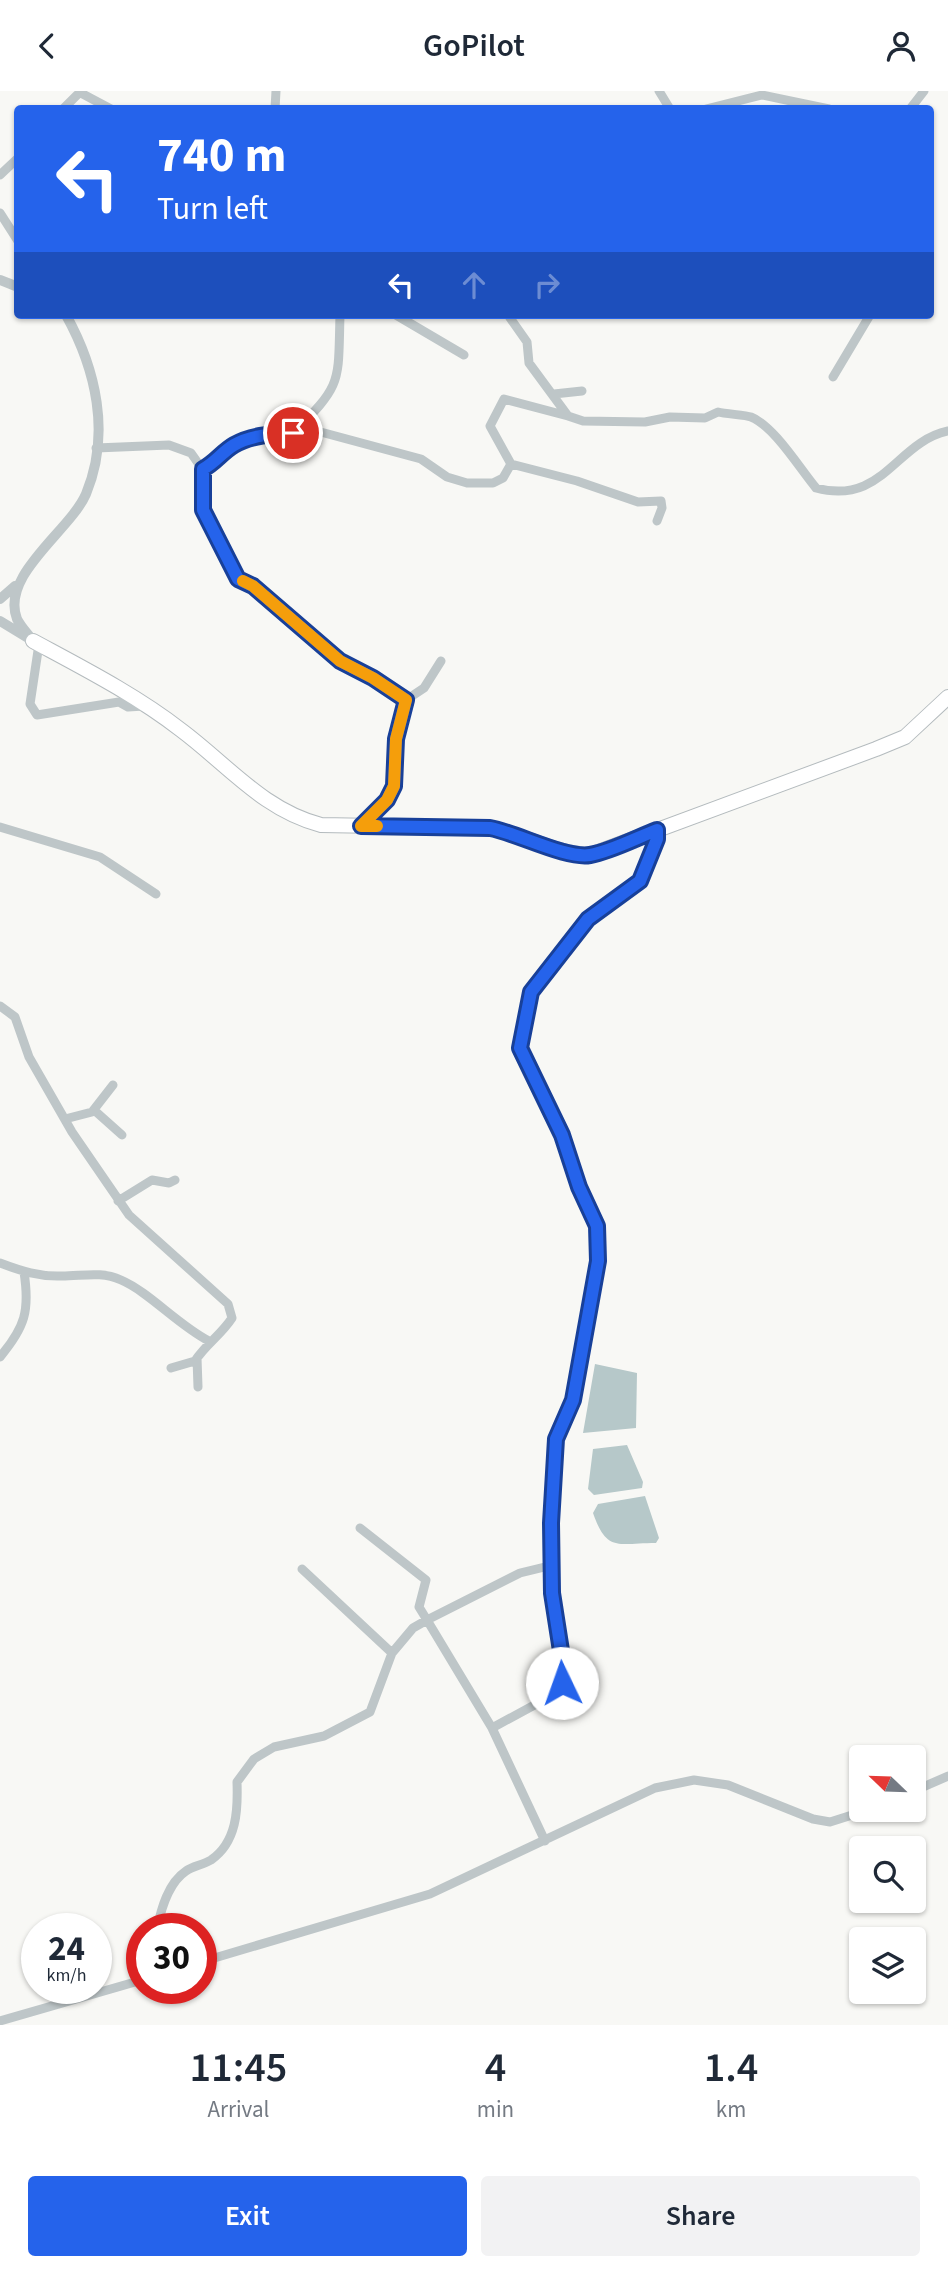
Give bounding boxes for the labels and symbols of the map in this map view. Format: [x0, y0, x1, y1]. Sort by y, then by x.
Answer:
pin [263, 403, 323, 463]
position arrow [525, 1646, 599, 1720]
north arrow [849, 1745, 926, 1822]
speed limit sign: 30 [126, 1913, 217, 2004]

